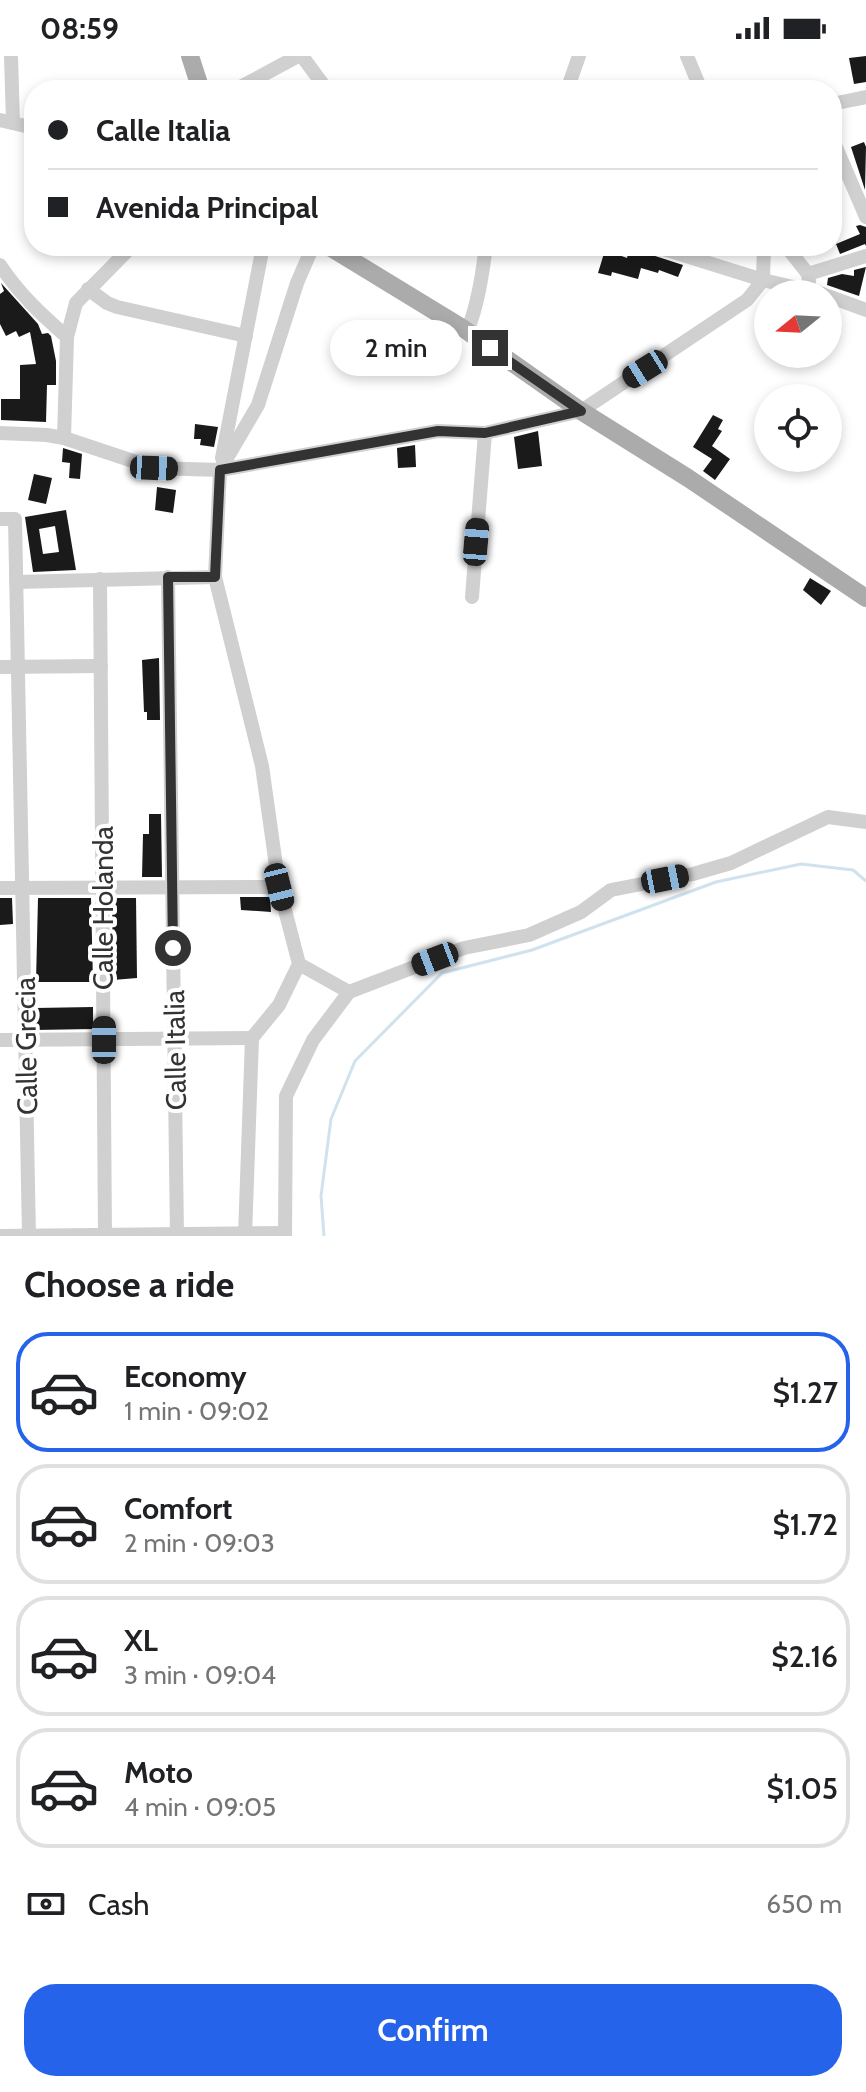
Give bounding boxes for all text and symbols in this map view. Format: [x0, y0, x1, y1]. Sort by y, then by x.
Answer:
text: 08:59 [40, 10, 119, 47]
text: Calle Italia [96, 112, 230, 149]
text: Avenida Principal [96, 189, 318, 226]
north arrow [754, 280, 842, 368]
map controls [754, 280, 842, 472]
callout: 2 min [330, 320, 462, 376]
route end [472, 330, 508, 366]
text: 2 min [365, 332, 427, 364]
car [618, 346, 672, 392]
button: locate [754, 384, 842, 472]
car [130, 455, 178, 481]
car [462, 517, 490, 567]
street label: Calle Holanda [86, 826, 120, 990]
car [262, 861, 296, 913]
car [639, 863, 691, 895]
route start [155, 930, 191, 966]
car [408, 939, 462, 979]
street label: Calle Grecia [8, 976, 44, 1115]
street label: Calle Italia [157, 989, 193, 1110]
car [92, 1016, 116, 1064]
text: Choose a ride [24, 1262, 234, 1306]
icon: car [28, 1356, 100, 1428]
text: Economy [124, 1358, 247, 1395]
text: $1.27 [772, 1374, 838, 1411]
text: 1 min · 09:02 [124, 1395, 269, 1427]
icon: car [28, 1488, 100, 1560]
text: Comfort [124, 1490, 232, 1527]
text: $1.72 [772, 1506, 838, 1543]
text: 2 min · 09:03 [124, 1527, 275, 1559]
icon: car [28, 1620, 100, 1692]
text: XL [124, 1622, 158, 1659]
text: $2.16 [771, 1638, 838, 1675]
text: 3 min · 09:04 [124, 1659, 276, 1691]
icon: car [28, 1752, 100, 1824]
text: Moto [124, 1754, 193, 1791]
text: $1.05 [767, 1770, 838, 1807]
text: 4 min · 09:05 [124, 1791, 276, 1823]
icon: cash [24, 1882, 68, 1926]
text: Cash [88, 1886, 150, 1923]
text: 650 m [766, 1888, 842, 1920]
button: Confirm [24, 1984, 842, 2076]

